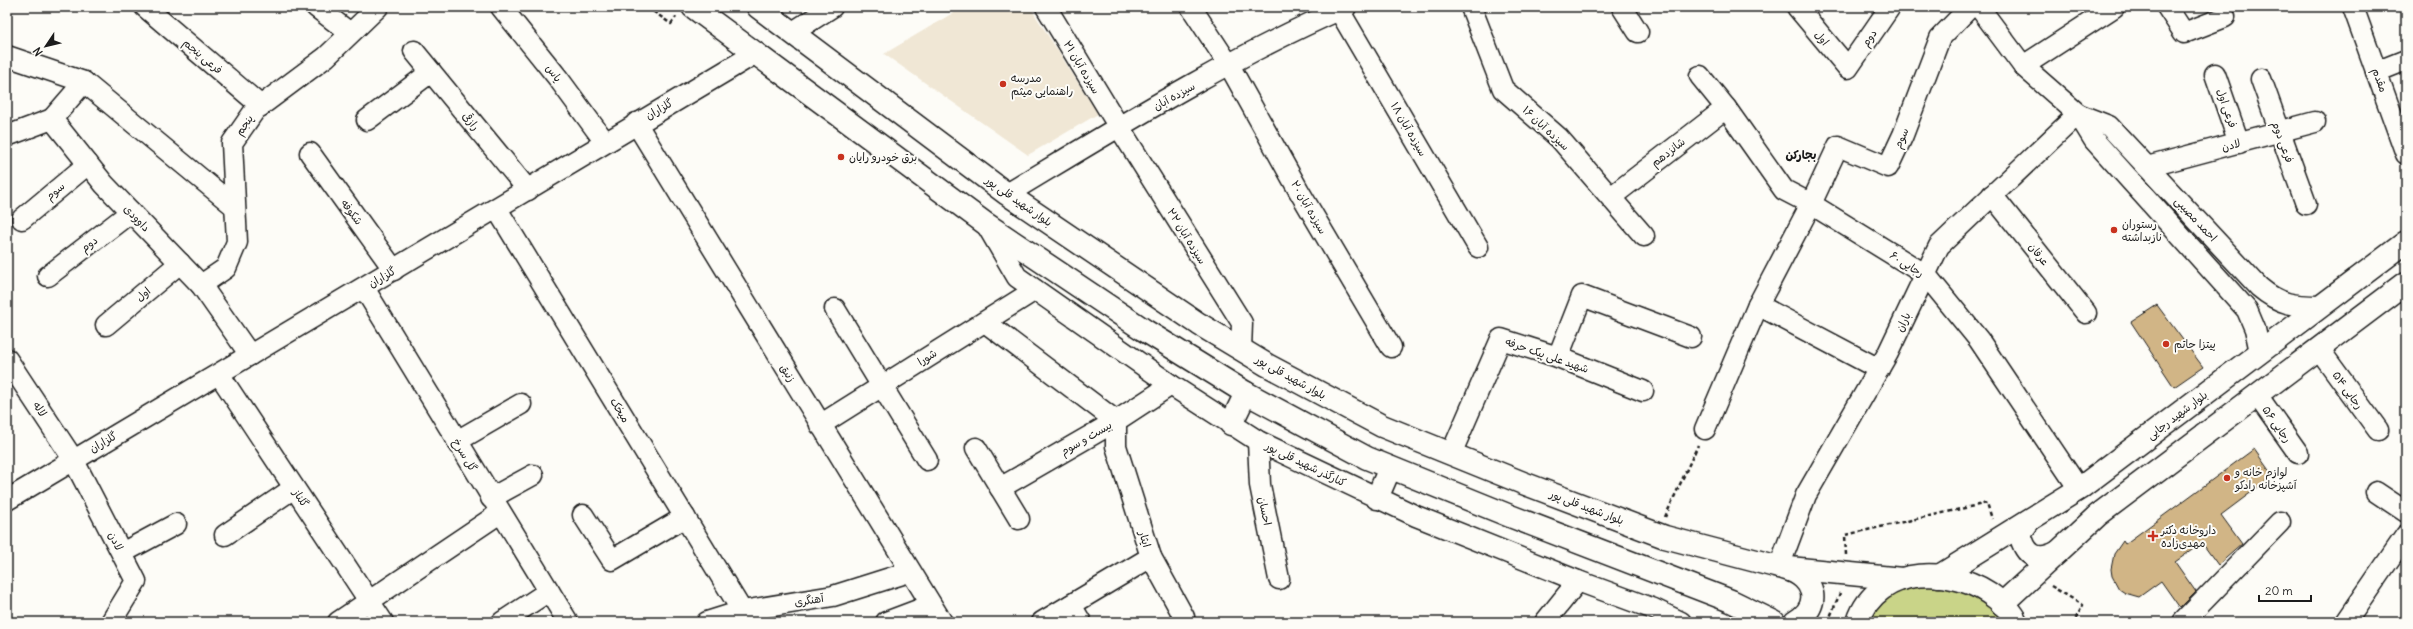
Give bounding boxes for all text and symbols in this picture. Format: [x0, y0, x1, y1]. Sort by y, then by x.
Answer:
north arrow [26, 26, 66, 66]
street label: دوم [1858, 27, 1881, 50]
street label: اول [1812, 28, 1832, 48]
street label: فرعی پنجم [179, 35, 226, 78]
street label: سیزده آبان ۲۱ [1060, 38, 1103, 97]
text: N [30, 45, 46, 59]
street label: یاس [543, 61, 565, 85]
street label: مقدم [2367, 66, 2391, 95]
place label: مدرسه راهنمایی میثم [1011, 71, 1073, 100]
marker: مدرسه راهنمایی میثم [998, 79, 1008, 89]
street label: سیزده آبان [1151, 79, 1198, 114]
street label: فرعی اول [2213, 87, 2240, 130]
street label: گلزاران [643, 95, 675, 122]
street label: سیزده آبان ۱۸ [1387, 99, 1430, 159]
street label: سیزده آبان ۱۶ [1519, 103, 1572, 154]
street label: رازقی [459, 109, 483, 133]
street label: پنجم [232, 112, 258, 139]
street label: فرعی دوم [2267, 119, 2297, 165]
street label: سوم [1890, 126, 1913, 151]
street label: شانزدهم [1648, 134, 1689, 171]
street label: لادن [2220, 136, 2242, 154]
district label: بجارکن [1786, 147, 1816, 162]
place label: برق خودرو رایان [849, 150, 917, 165]
marker: برق خودرو رایان [836, 152, 846, 162]
street label: بلوار شهید قلی پور [982, 172, 1055, 230]
street label: سیزده آبان ۲۰ [1287, 178, 1330, 237]
street label: سوم [42, 179, 69, 205]
street label: احمد مصیبی [2171, 194, 2220, 245]
street label: شکوفه [337, 197, 366, 228]
street label: داوودی [121, 202, 153, 234]
street label: سیزده آبان ۲۲ [1163, 205, 1210, 267]
place label: رستوران نازبداشته [2122, 217, 2162, 245]
marker: رستوران نازبداشته [2109, 225, 2119, 235]
street label: دوم [78, 233, 102, 257]
street label: عرفان [2026, 240, 2052, 268]
street label: رجایی ۶۰ [1887, 248, 1927, 281]
street label: گلزاران [366, 263, 398, 290]
street label: اول [133, 284, 153, 304]
street label: باران [1892, 310, 1915, 335]
street label: شهید علی پیک حرفه [1503, 334, 1591, 377]
place label: پیتزا حاتم [2174, 337, 2216, 353]
marker: پیتزا حاتم [2161, 339, 2171, 349]
street label: شورا [915, 346, 940, 369]
street label: بلوار شهید قلی پور [1252, 351, 1329, 403]
street label: زنبق [776, 362, 799, 385]
street label: رجایی ۵۴ [2329, 368, 2366, 412]
street label: بلوار شهید رجایی [2144, 388, 2211, 443]
street label: میخک [607, 395, 633, 425]
street label: لاله [30, 399, 50, 419]
street label: رجایی ۵۶ [2258, 403, 2295, 446]
street label: بیست و سوم [1058, 418, 1115, 460]
street label: گلزاران [87, 428, 119, 455]
street label: گل سرخ [449, 436, 480, 475]
street label: کنارگذر شهید قلی پور [1262, 438, 1349, 491]
place label: لوازم خانه و آشپزخانه رادکو [2234, 465, 2298, 492]
marker: لوازم خانه و آشپزخانه رادکو [2222, 473, 2232, 483]
street label: گلناز [289, 486, 312, 510]
street label: بلوار شهید قلی پور [1547, 486, 1626, 528]
street label: احسان [1255, 495, 1275, 527]
place label: داروخانه دکتر مهدی‌زاده [2160, 523, 2216, 550]
street label: ایثار [1136, 528, 1154, 549]
street label: لادن [105, 529, 127, 553]
marker: داروخانه دکتر مهدی‌زاده [2148, 531, 2158, 541]
scale bar [2259, 577, 2311, 603]
text: 20 m [2265, 583, 2293, 598]
street label: آهنگری [793, 591, 826, 609]

